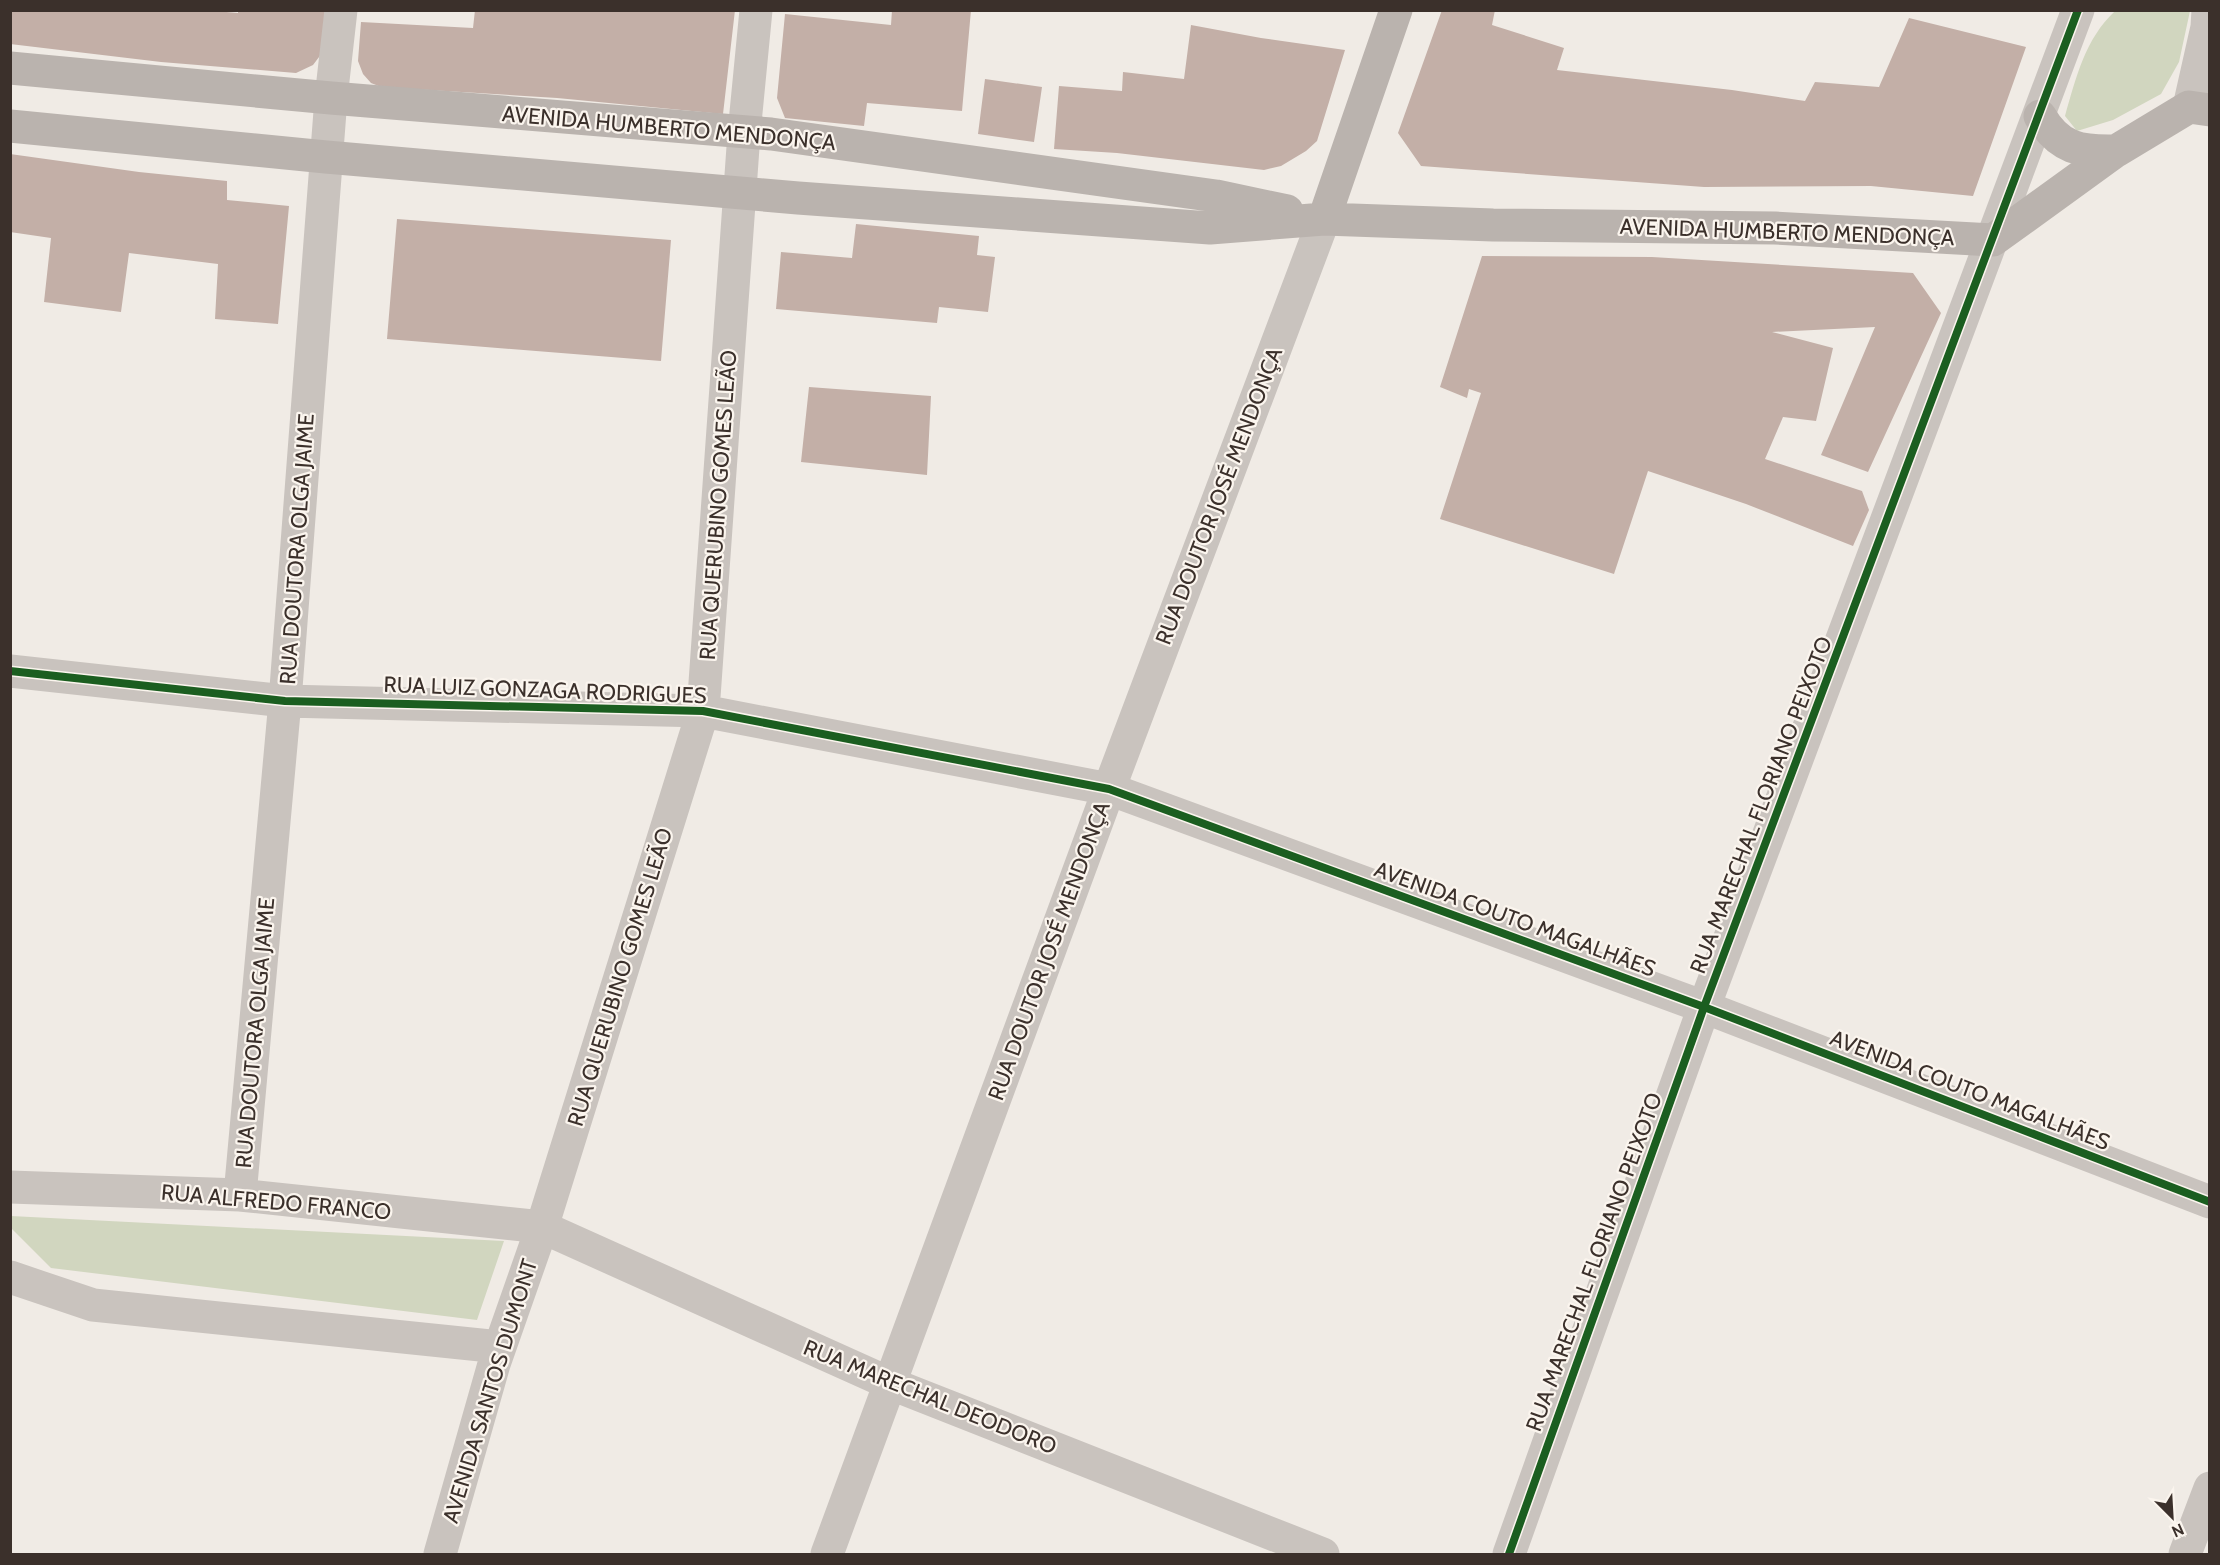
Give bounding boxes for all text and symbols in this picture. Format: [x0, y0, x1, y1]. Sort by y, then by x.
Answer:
street label: AVENIDA HUMBERTO MENDONÇA [501, 100, 837, 156]
street label: AVENIDA HUMBERTO MENDONÇA [1619, 213, 1955, 251]
street label: RUA DOUTOR JOSÉ MENDONÇA [1150, 343, 1288, 648]
street label: RUA QUERUBINO GOMES LEÃO [694, 349, 742, 661]
street label: RUA DOUTORA OLGA JAIME [274, 413, 320, 685]
street label: RUA MARECHAL FLORIANO PEIXOTO [1684, 633, 1838, 977]
street label: RUA LUIZ GONZAGA RODRIGUES [383, 671, 707, 709]
street label: RUA DOUTOR JOSÉ MENDONÇA [982, 797, 1116, 1104]
street label: RUA QUERUBINO GOMES LEÃO [562, 825, 678, 1129]
street label: AVENIDA COUTO MAGALHÃES [1371, 855, 1659, 983]
street label: RUA DOUTORA OLGA JAIME [230, 897, 280, 1169]
street label: AVENIDA COUTO MAGALHÃES [1826, 1024, 2114, 1156]
street label: RUA MARECHAL FLORIANO PEIXOTO [1520, 1089, 1668, 1435]
street label: RUA ALFREDO FRANCO [160, 1178, 392, 1226]
street label: AVENIDA SANTOS DUMONT [437, 1255, 543, 1526]
street label: RUA MARECHAL DEODORO [799, 1334, 1061, 1460]
north arrow [2142, 1487, 2202, 1547]
text: N [2169, 1519, 2187, 1541]

